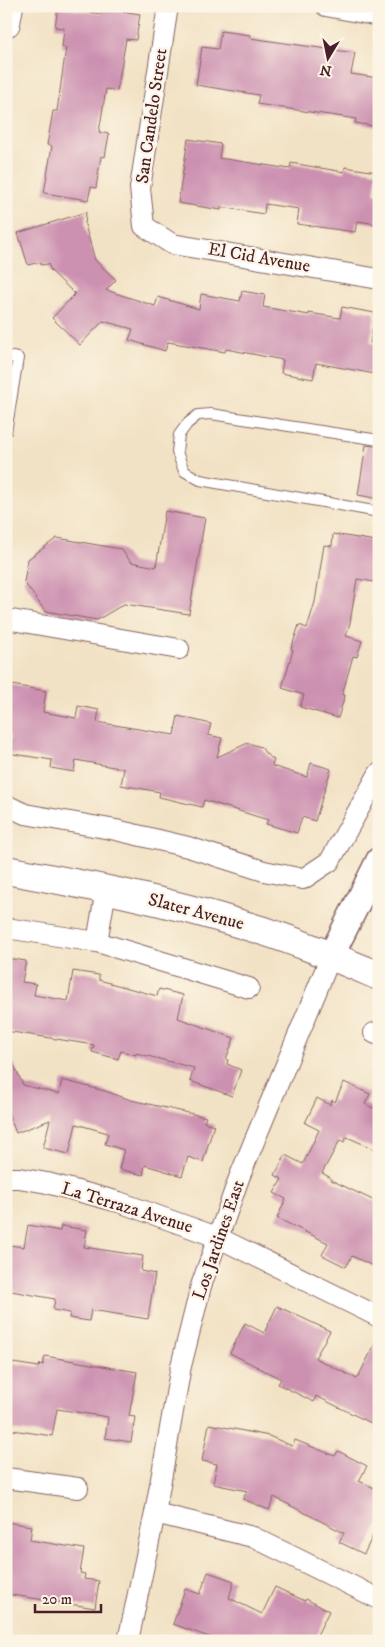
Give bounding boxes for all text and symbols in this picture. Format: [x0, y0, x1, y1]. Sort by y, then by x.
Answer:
north arrow [302, 32, 352, 82]
street label: San Candelo Street [132, 47, 172, 185]
text: N [318, 60, 333, 80]
street label: El Cid Avenue [206, 238, 312, 278]
street label: Slater Avenue [146, 889, 246, 935]
street label: Los Jardines East [188, 1177, 250, 1303]
street label: La Terraza Avenue [59, 1178, 195, 1238]
scale bar [35, 1582, 101, 1614]
text: 20 m [42, 1590, 72, 1609]

